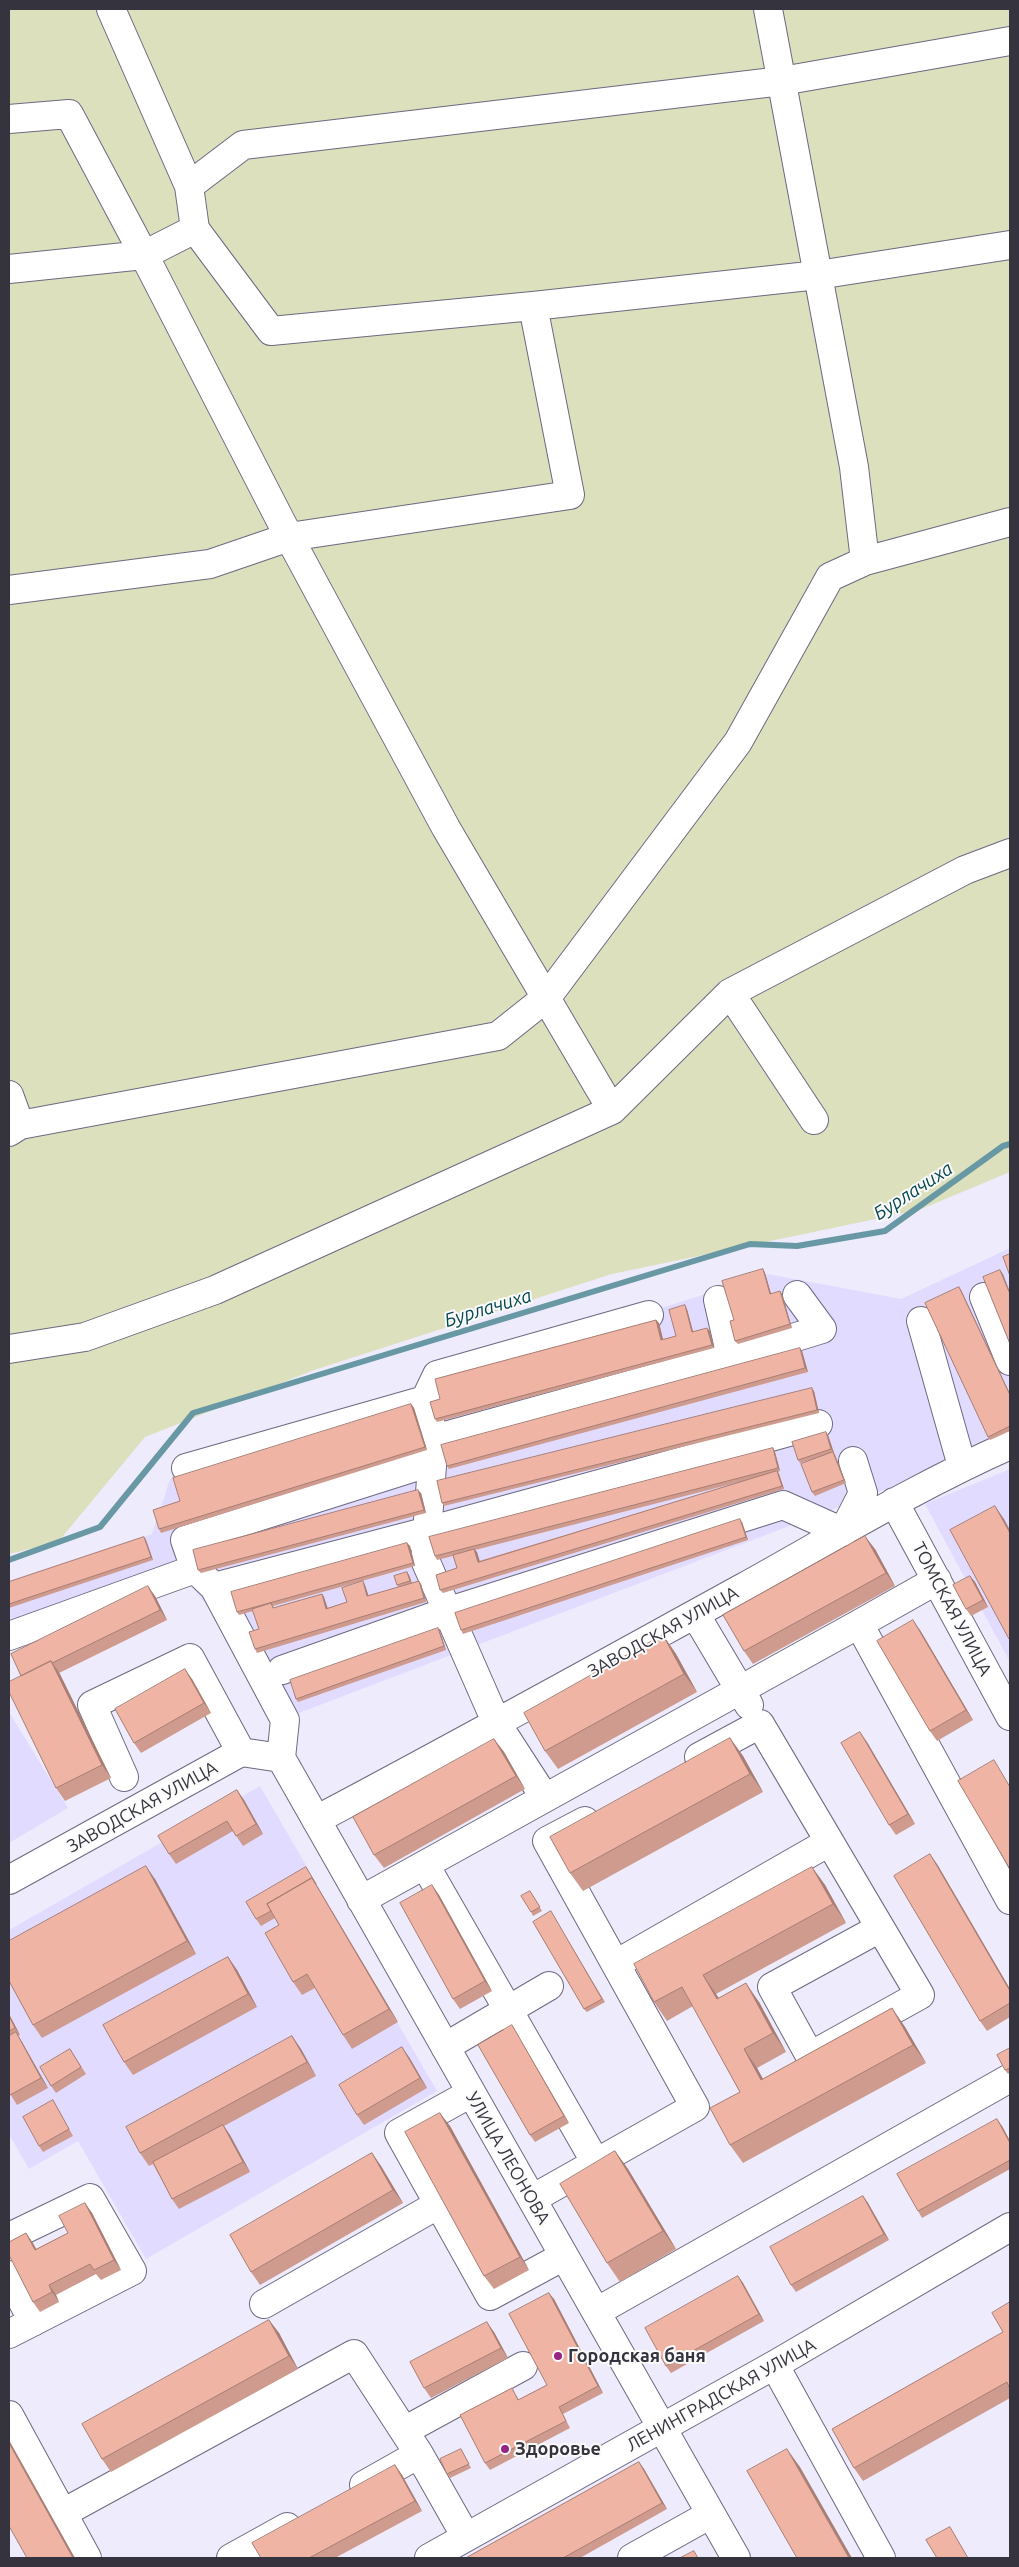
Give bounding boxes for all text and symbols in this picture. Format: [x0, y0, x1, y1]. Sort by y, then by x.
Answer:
water label: Бурлачиха [869, 1157, 957, 1225]
water label: Бурлачиха [442, 1284, 534, 1332]
street label: ТОМСКАЯ УЛИЦА [908, 1538, 996, 1680]
street label: ЗАВОДСКАЯ УЛИЦА [584, 1582, 742, 1682]
street label: ЗАВОДСКАЯ УЛИЦА [63, 1757, 221, 1857]
street label: УЛИЦА ЛЕОНОВА [461, 2088, 555, 2228]
street label: ЛЕНИНГРАДСКАЯ УЛИЦА [623, 2334, 819, 2456]
place label: Городская баня [568, 2345, 706, 2367]
marker: Городская баня [552, 2350, 564, 2362]
place label: Здоровье [515, 2438, 601, 2460]
marker: Здоровье [499, 2443, 511, 2455]

